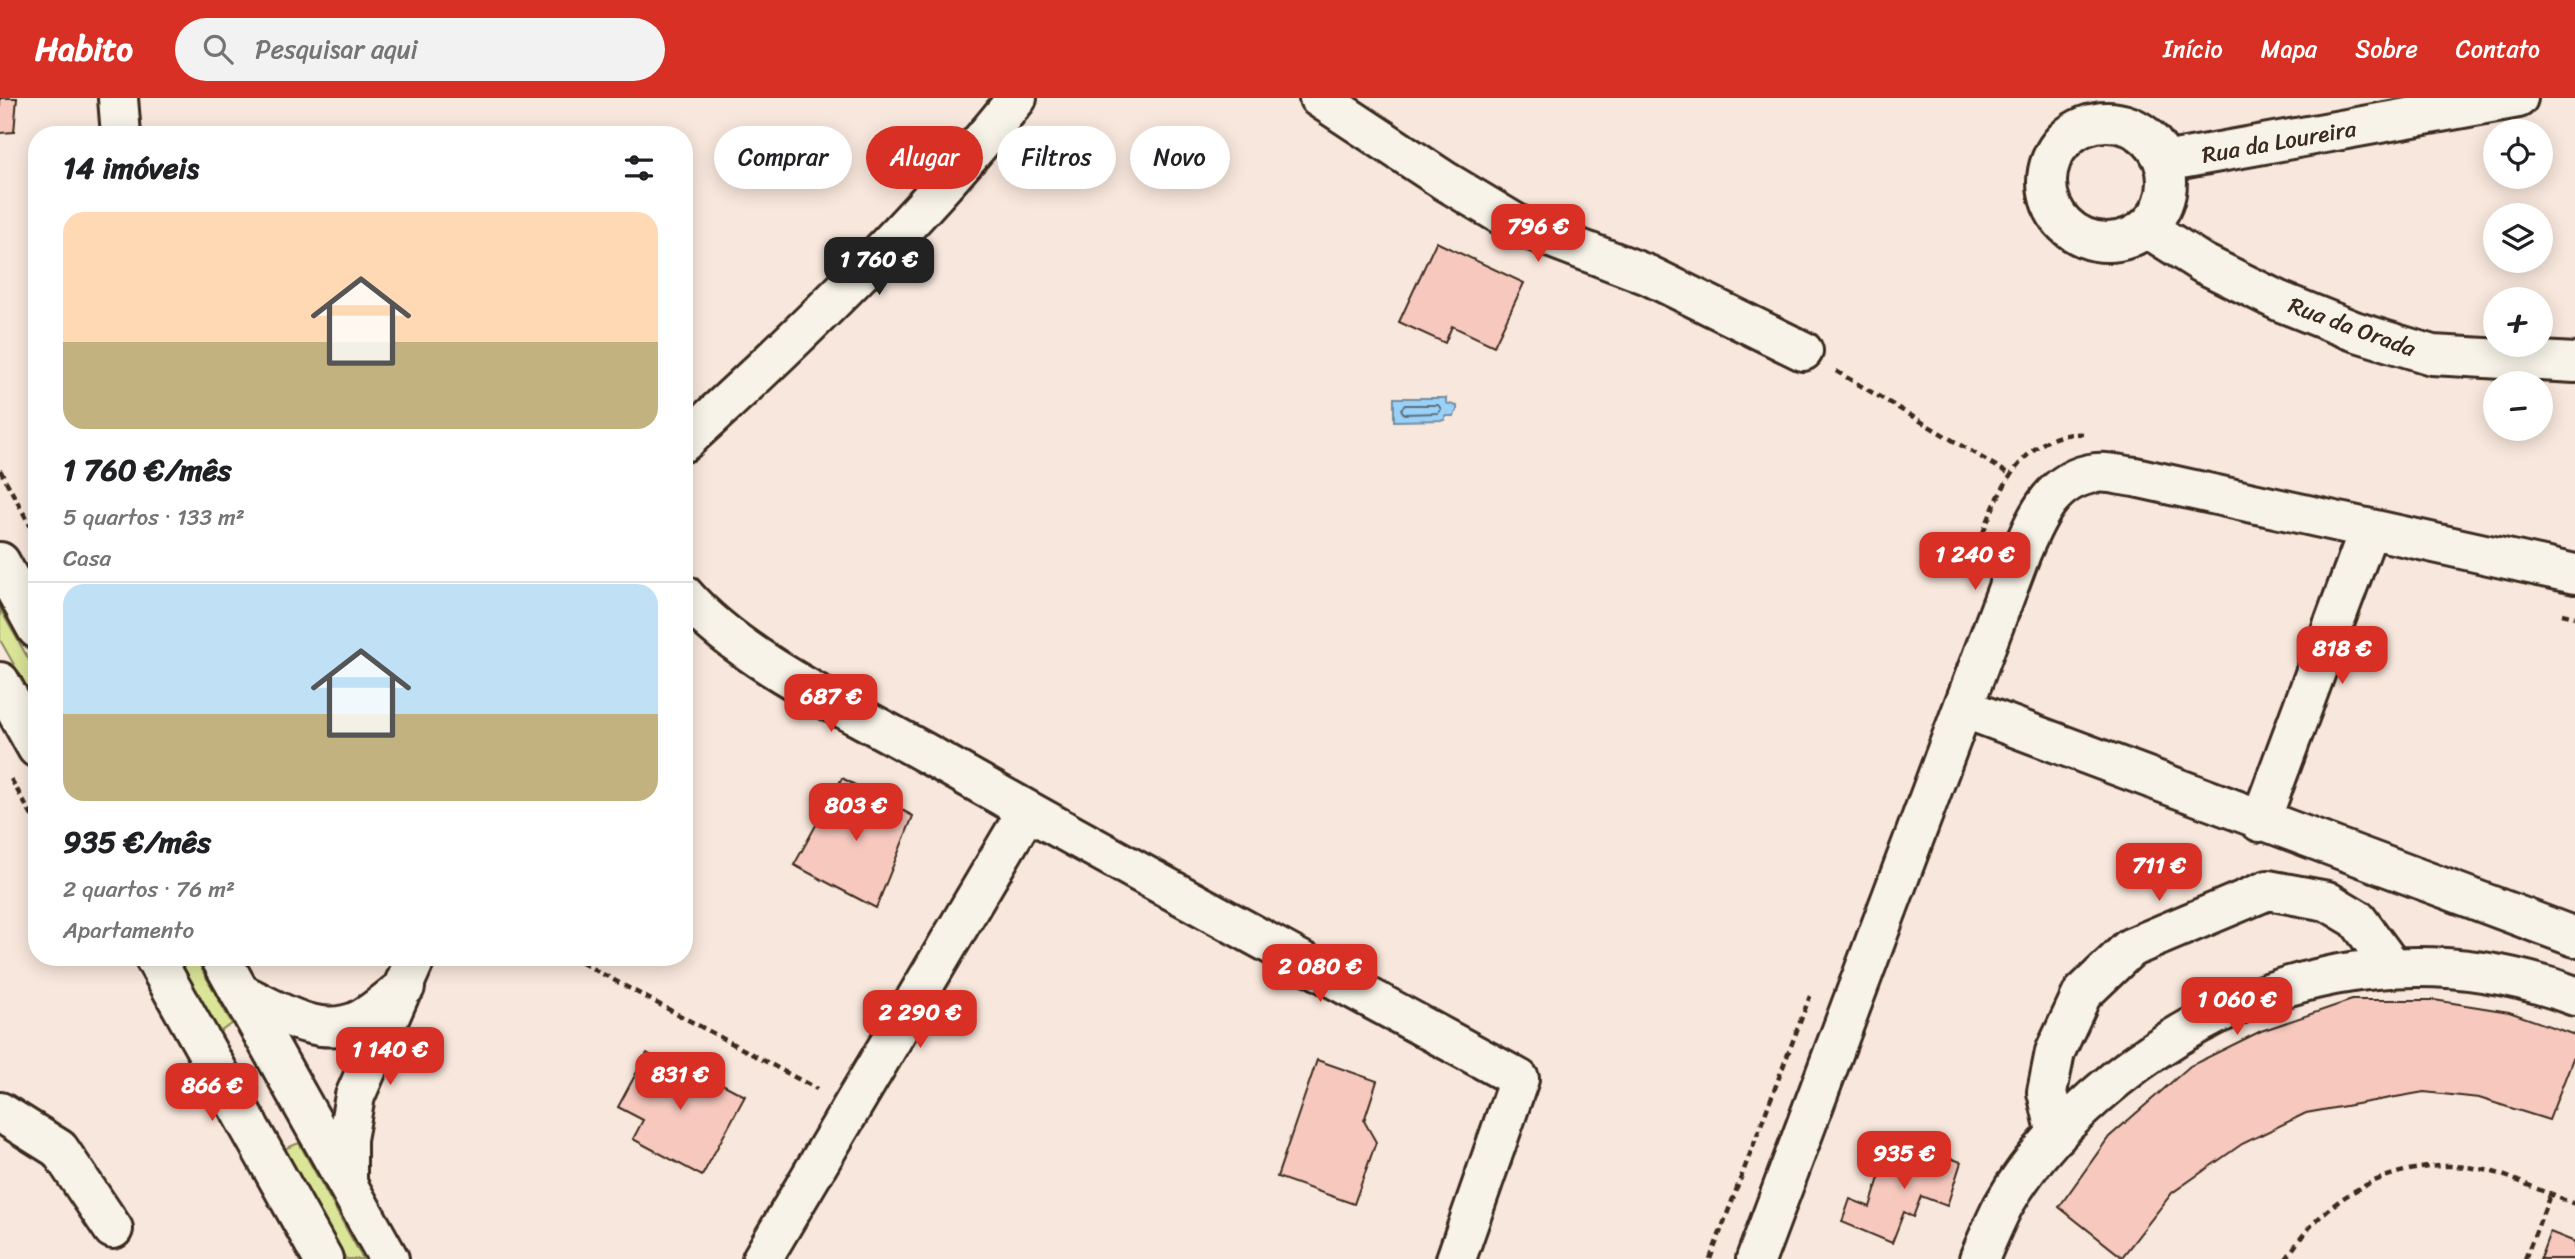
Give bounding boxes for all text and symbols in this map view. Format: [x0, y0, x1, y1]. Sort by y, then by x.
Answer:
search box [175, 18, 665, 81]
text: Habito [35, 20, 133, 78]
text: Pesquisar aqui [255, 26, 418, 72]
text: Início [2163, 28, 2223, 70]
text: Mapa [2261, 28, 2317, 70]
text: Sobre [2355, 28, 2418, 70]
text: Contato [2456, 28, 2540, 70]
icon: search [199, 30, 237, 68]
street label: Rua da Loureira [2199, 108, 2360, 176]
map controls [2483, 119, 2553, 441]
button: locate [2483, 119, 2553, 189]
chip: Comprar [714, 126, 852, 189]
chip: Alugar [866, 126, 983, 189]
chip: Filtros [997, 126, 1116, 189]
chip: Novo [1130, 126, 1230, 189]
text: 14 imóveis [63, 141, 199, 195]
icon: filters [620, 149, 658, 187]
button: layers [2483, 203, 2553, 273]
pin: 796 € [1489, 204, 1587, 264]
text: 796 € [1507, 206, 1569, 247]
pin: 1 760 € [814, 238, 944, 297]
text: 1 760 € [840, 239, 918, 280]
icon: home [298, 258, 424, 384]
street label: Rua da Orada [2282, 285, 2422, 369]
button: + [2483, 287, 2553, 357]
button: − [2483, 371, 2553, 441]
text: 1 760 €/mês [63, 443, 232, 497]
text: 5 quartos · 133 m² [63, 497, 245, 538]
pin: 1 240 € [1910, 532, 2040, 592]
text: 1 240 € [1935, 534, 2015, 575]
text: Casa [63, 538, 111, 579]
pin: 818 € [2293, 626, 2391, 686]
text: 818 € [2313, 628, 2371, 669]
icon: home [298, 630, 424, 756]
pin: 687 € [782, 674, 880, 734]
text: 687 € [800, 676, 862, 717]
pin: 803 € [807, 784, 905, 843]
text: 803 € [825, 785, 887, 826]
text: 935 €/mês [63, 815, 211, 869]
pin: 711 € [2110, 844, 2208, 903]
text: 711 € [2132, 845, 2186, 886]
text: 2 quartos · 76 m² [63, 869, 235, 910]
text: Apartamento [63, 910, 194, 951]
pin: 2 080 € [1255, 944, 1385, 1004]
text: 2 080 € [1278, 946, 1362, 987]
pin: 1 060 € [2172, 978, 2302, 1037]
text: 1 060 € [2197, 979, 2277, 1020]
pin: 2 290 € [855, 990, 985, 1050]
text: 2 290 € [879, 992, 961, 1033]
pin: 1 140 € [325, 1028, 455, 1087]
text: 1 140 € [352, 1029, 428, 1070]
pin: 831 € [631, 1052, 729, 1112]
text: 831 € [651, 1054, 709, 1095]
pin: 866 € [163, 1063, 261, 1123]
text: 866 € [181, 1065, 243, 1106]
pin: 935 € [1855, 1132, 1953, 1191]
text: 935 € [1873, 1133, 1935, 1174]

